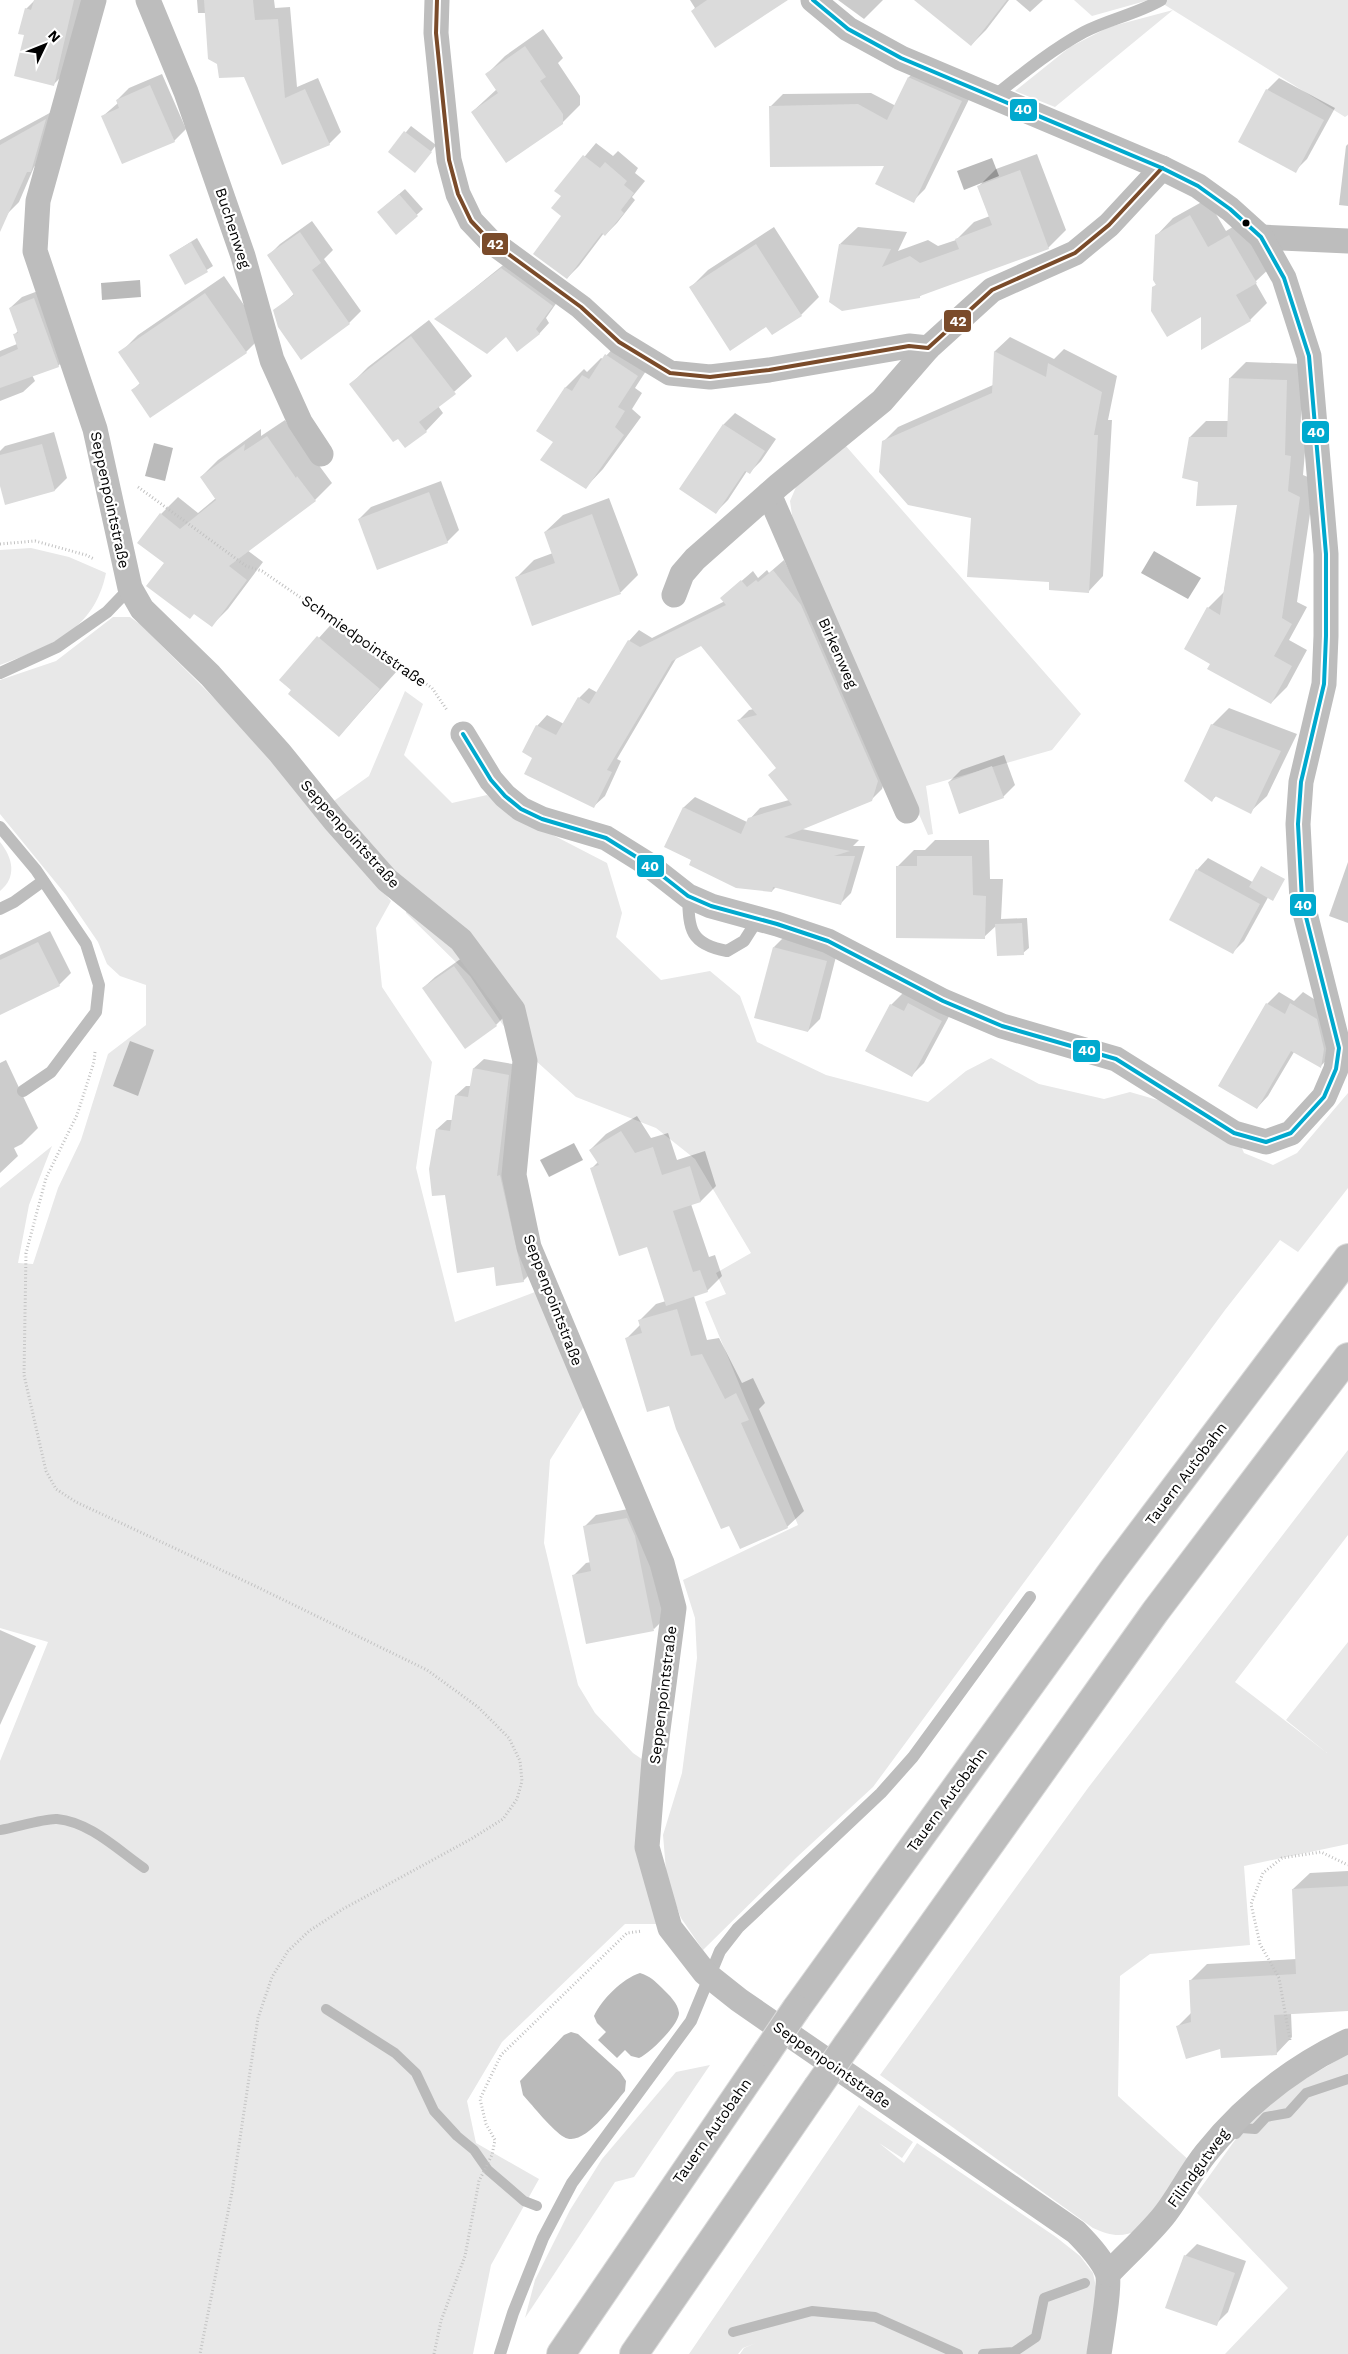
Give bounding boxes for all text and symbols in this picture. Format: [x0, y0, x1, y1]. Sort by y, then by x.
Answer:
north arrow [20, 20, 70, 70]
text: N [45, 27, 64, 45]
line badge: 40 [1009, 98, 1038, 122]
text: 40 [1014, 101, 1032, 117]
street label: Buchenweg [212, 186, 254, 270]
unlabelled marker [1241, 218, 1251, 228]
line badge: 42 [481, 232, 509, 256]
text: 42 [486, 236, 504, 252]
line badge: 42 [943, 309, 972, 333]
text: 42 [949, 313, 967, 329]
line badge: 40 [1301, 420, 1330, 444]
text: 40 [1307, 424, 1325, 440]
street label: Seppenpointstraße [87, 430, 133, 570]
street label: Schmiedpointstraße [298, 591, 430, 691]
street label: Birkenweg [815, 615, 861, 691]
street label: Seppenpointstraße [297, 776, 403, 892]
line badge: 40 [636, 854, 665, 878]
text: 40 [641, 858, 659, 874]
line badge: 40 [1289, 893, 1317, 917]
text: 40 [1294, 897, 1312, 913]
line badge: 40 [1072, 1039, 1101, 1063]
text: 40 [1078, 1042, 1096, 1058]
street label: Seppenpointstraße [520, 1232, 586, 1368]
street label: Tauern Autobahn [1141, 1419, 1231, 1529]
street label: Seppenpointstraße [646, 1625, 680, 1765]
street label: Tauern Autobahn [903, 1744, 991, 1856]
street label: Seppenpointstraße [770, 2018, 894, 2112]
street label: Tauern Autobahn [669, 2075, 755, 2187]
street label: Filindgutweg [1163, 2125, 1233, 2211]

